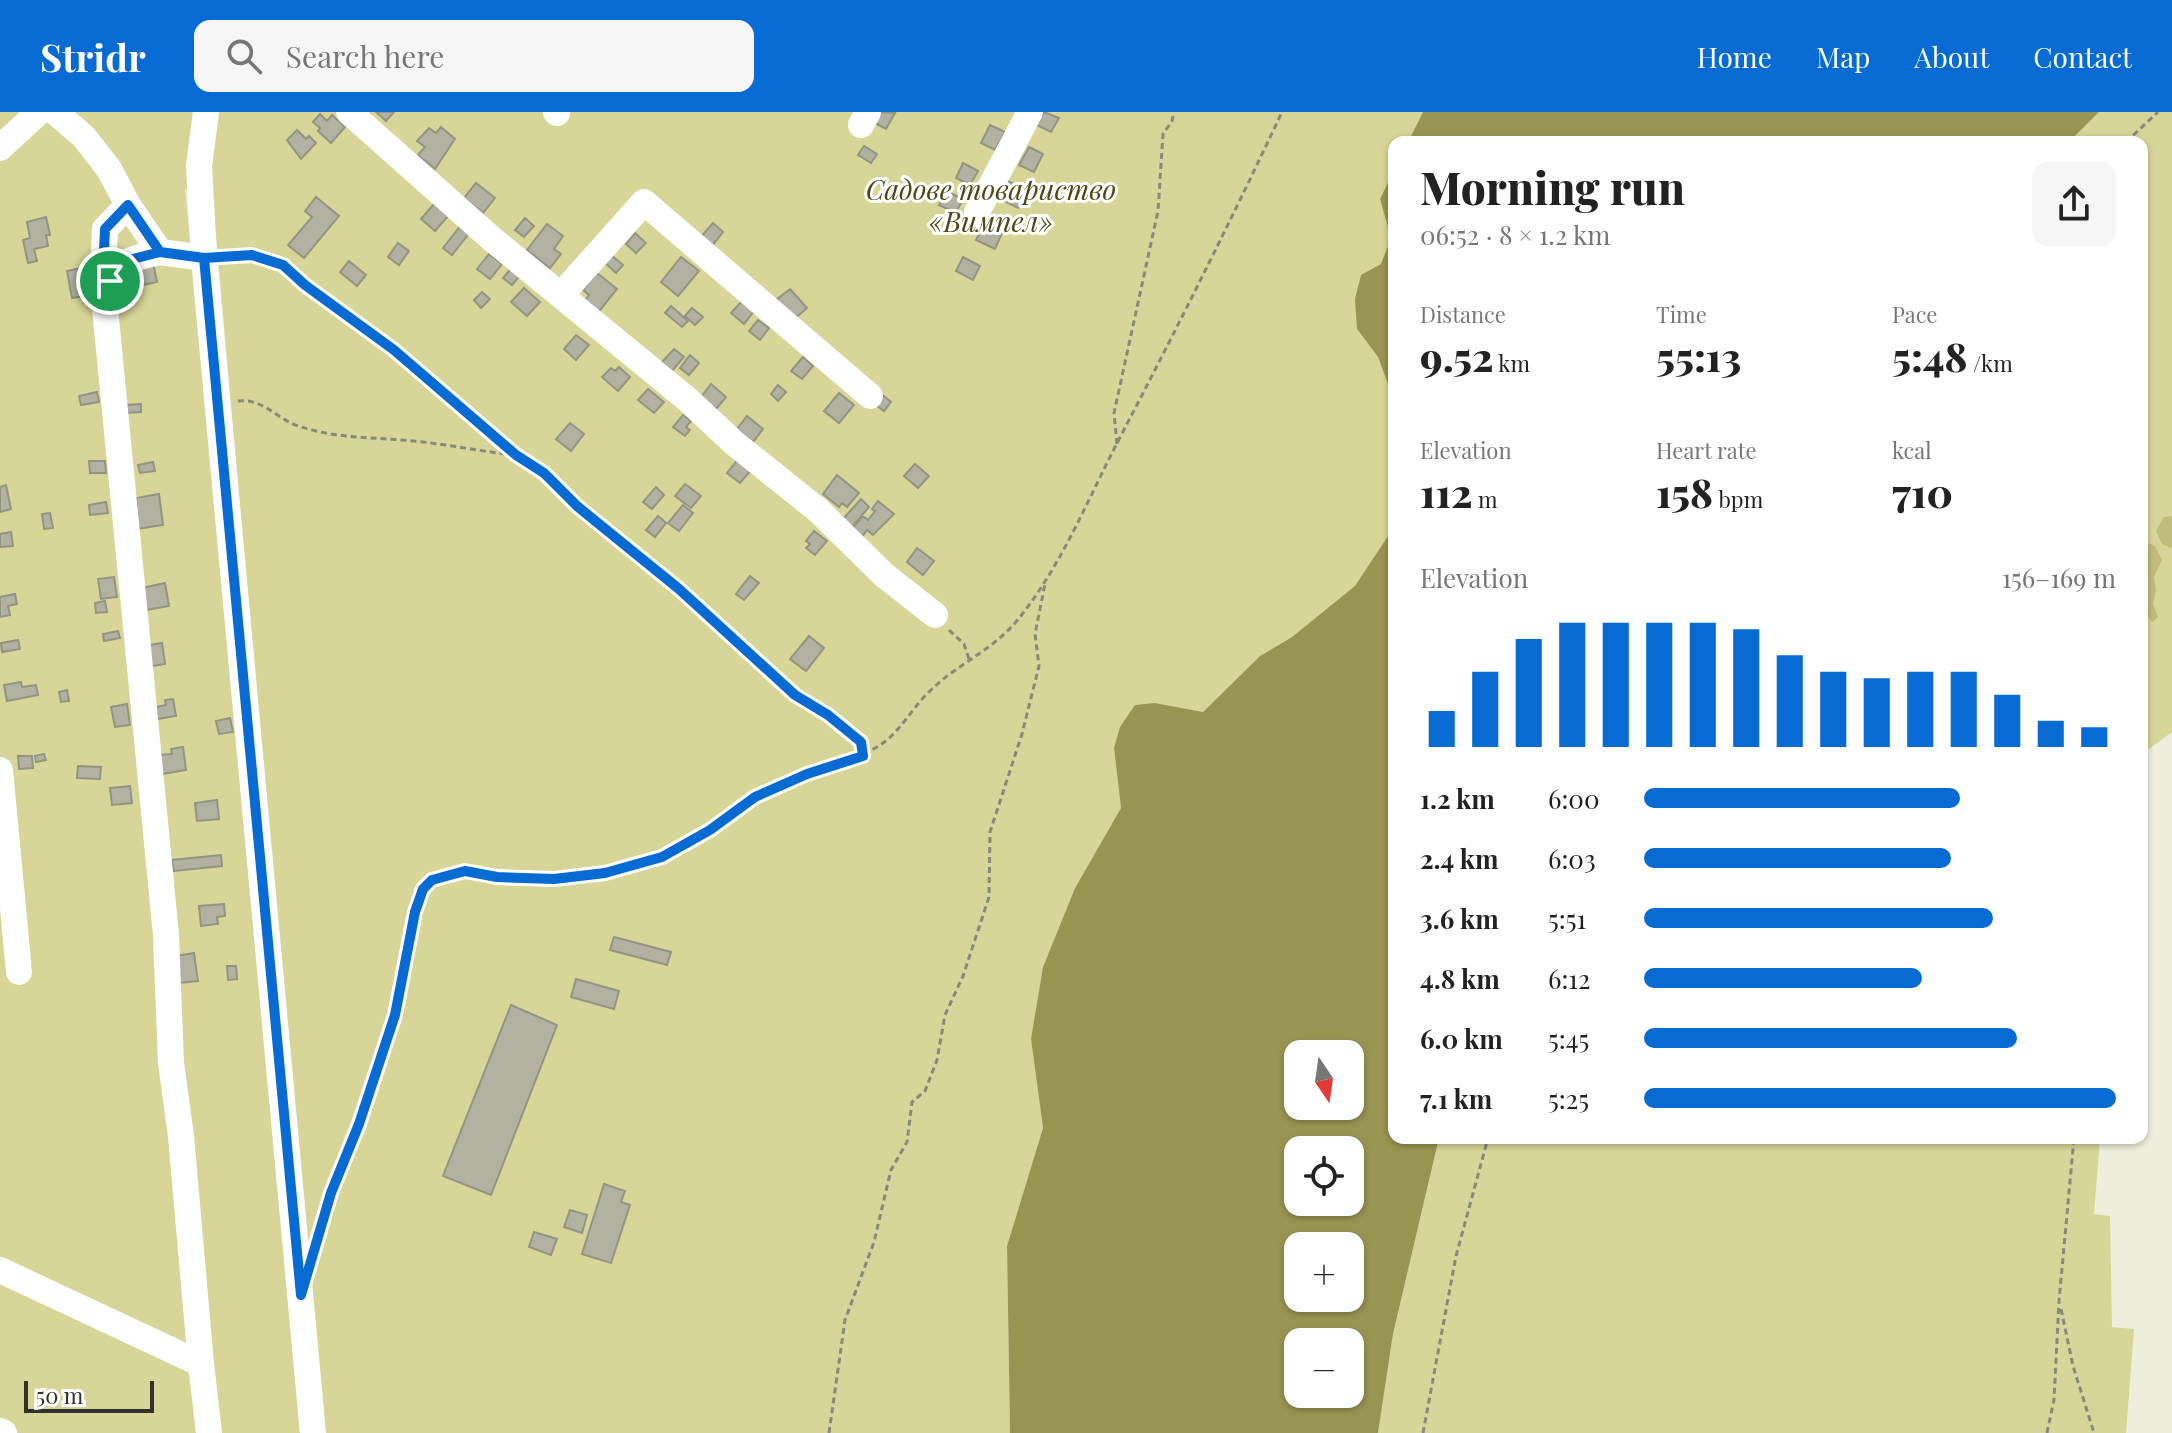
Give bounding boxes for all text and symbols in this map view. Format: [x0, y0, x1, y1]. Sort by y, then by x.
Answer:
search box [194, 20, 754, 92]
text: Stridr [40, 31, 146, 82]
icon: search [222, 34, 266, 78]
text: Search here [286, 36, 444, 76]
text: Home [1697, 38, 1772, 75]
text: Map [1816, 38, 1870, 75]
text: About [1914, 38, 1989, 75]
text: Contact [2033, 38, 2132, 75]
text: Morning run [1420, 157, 1685, 216]
button: share [2032, 162, 2116, 246]
park label: Садове товариство «Вимпел» [866, 170, 1116, 239]
text: 06:52 · 8 × 1.2 km [1420, 217, 1610, 252]
pin [76, 247, 144, 315]
icon: arrive [88, 259, 132, 303]
text: Distance [1420, 299, 1506, 329]
text: Time [1656, 299, 1707, 329]
text: Pace [1892, 299, 1938, 329]
text: 9.52 [1420, 329, 1493, 382]
text: 55:13 [1656, 329, 1741, 382]
text: 5:48 [1892, 329, 1967, 382]
text: km [1493, 348, 1530, 378]
text: /km [1967, 348, 2013, 378]
text: Elevation [1420, 435, 1512, 465]
text: Heart rate [1656, 435, 1757, 465]
text: kcal [1892, 435, 1931, 465]
text: 112 [1420, 465, 1473, 518]
text: 158 [1656, 465, 1713, 518]
text: 710 [1892, 465, 1953, 518]
text: m [1473, 484, 1498, 514]
text: bpm [1713, 484, 1763, 514]
text: Elevation [1420, 560, 1528, 595]
text: 156–169 m [2002, 560, 2116, 595]
text: 1.2 km [1420, 781, 1495, 816]
text: 6:00 [1548, 781, 1600, 816]
text: 2.4 km [1420, 841, 1499, 876]
text: 6:03 [1548, 841, 1596, 876]
text: 3.6 km [1420, 901, 1499, 936]
text: 5:51 [1548, 901, 1586, 936]
text: 4.8 km [1420, 961, 1500, 996]
text: 6:12 [1548, 961, 1590, 996]
text: 6.0 km [1420, 1021, 1503, 1056]
text: 5:45 [1548, 1021, 1589, 1056]
north arrow [1284, 1040, 1364, 1120]
map controls [1284, 1040, 1364, 1408]
text: 7.1 km [1420, 1081, 1492, 1116]
text: 5:25 [1548, 1081, 1589, 1116]
button: locate [1284, 1136, 1364, 1216]
button: + [1284, 1232, 1364, 1312]
button: − [1284, 1328, 1364, 1408]
scale bar [24, 1377, 154, 1413]
text: 50 m [36, 1380, 83, 1410]

